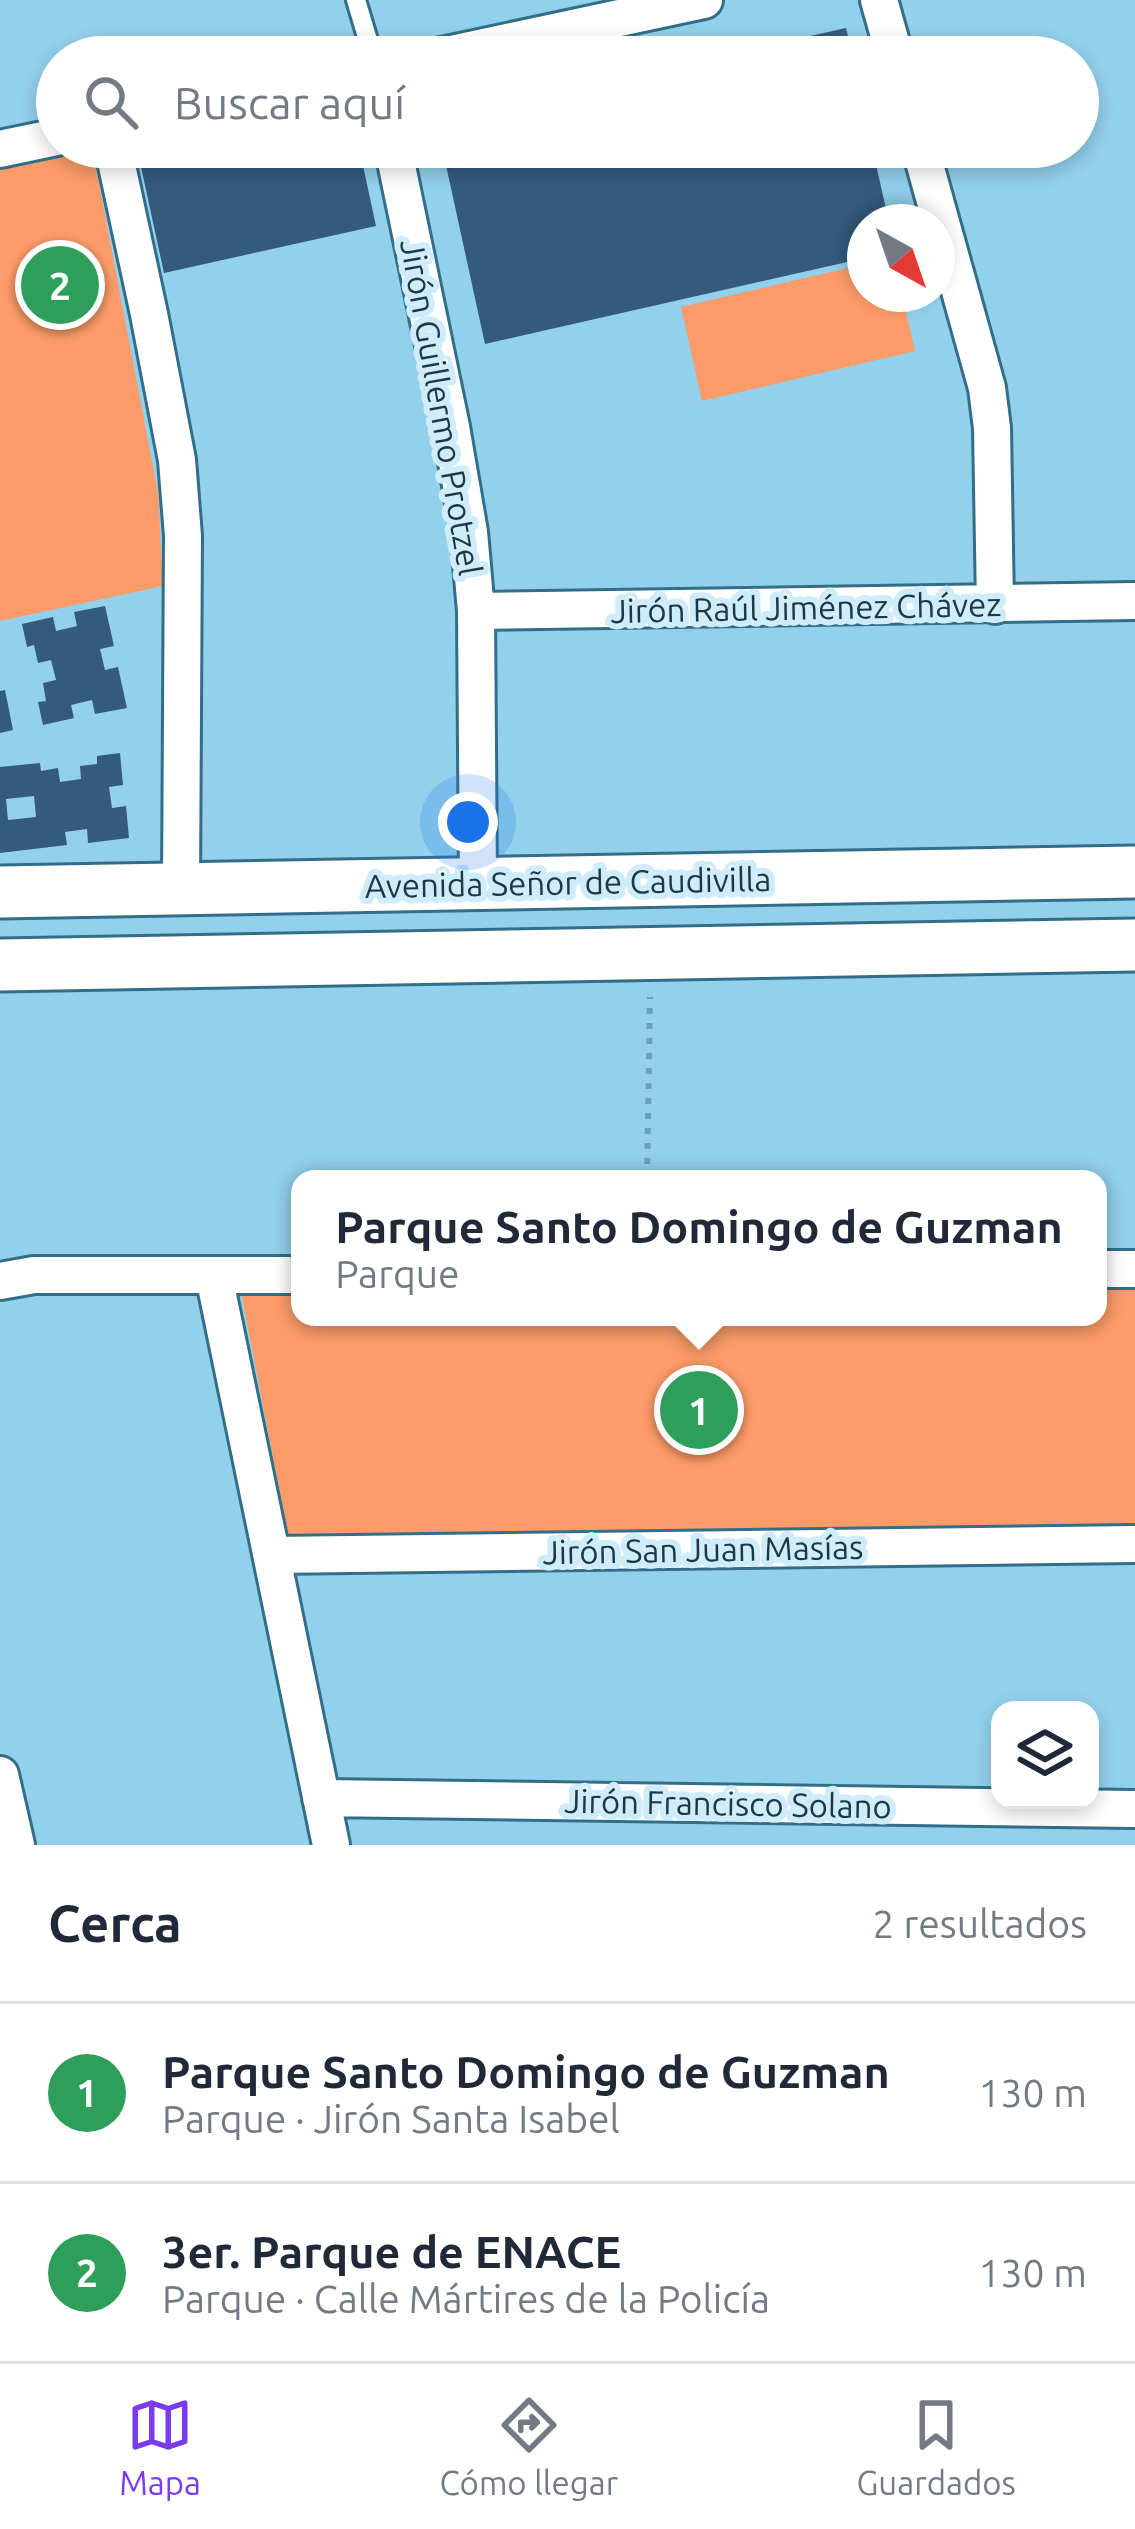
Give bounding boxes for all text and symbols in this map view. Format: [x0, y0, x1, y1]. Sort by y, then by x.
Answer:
search box [36, 36, 1099, 168]
icon: search [78, 69, 144, 135]
text: Buscar aquí [174, 77, 405, 128]
north arrow [847, 204, 955, 312]
street label: Jirón Guillermo Protzel [394, 236, 490, 578]
pin: 2 [21, 240, 99, 330]
street label: Jirón Raúl Jiménez Chávez [610, 585, 1002, 629]
your location [438, 792, 498, 852]
street label: Avenida Señor de Caudivilla [364, 860, 772, 904]
popup [291, 1170, 1107, 1326]
text: Parque Santo Domingo de Guzman [335, 1201, 1063, 1252]
text: Parque [335, 1252, 460, 1295]
pin: 1 [660, 1365, 738, 1455]
street label: Jirón San Juan Masías [542, 1528, 864, 1570]
map controls [991, 1701, 1099, 1809]
button: layers [991, 1701, 1099, 1809]
street label: Jirón Francisco Solano [564, 1782, 892, 1824]
text: Cerca [48, 1894, 182, 1952]
text: 2 resultados [873, 1902, 1087, 1945]
text: Parque Santo Domingo de Guzman [162, 2046, 890, 2097]
text: 1 [76, 2071, 98, 2114]
text: 130 m [978, 2071, 1087, 2114]
text: Parque · Jirón Santa Isabel [162, 2097, 620, 2140]
text: 3er. Parque de ENACE [162, 2226, 621, 2277]
text: 2 [76, 2251, 98, 2294]
text: 130 m [978, 2251, 1087, 2294]
text: Parque · Calle Mártires de la Policía [162, 2277, 770, 2320]
tab: Mapa [119, 2392, 201, 2501]
tab: Cómo llegar [439, 2392, 618, 2501]
tab: Guardados [856, 2392, 1016, 2501]

